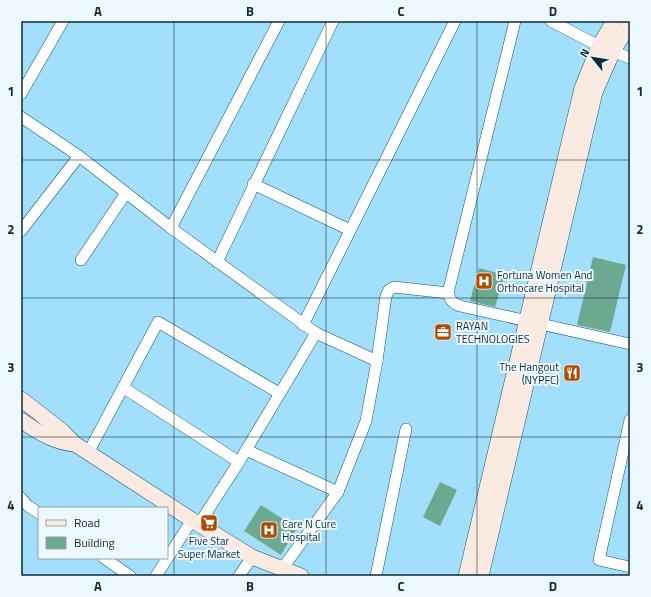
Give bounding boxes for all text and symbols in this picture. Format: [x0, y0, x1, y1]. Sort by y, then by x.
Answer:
text: A [94, 1, 102, 21]
text: B [246, 1, 254, 21]
text: C [397, 1, 405, 21]
text: D [549, 1, 557, 21]
north arrow [573, 38, 613, 78]
text: N [576, 46, 593, 60]
text: 1 [7, 81, 15, 101]
text: 1 [636, 81, 644, 101]
text: 2 [7, 219, 15, 239]
text: 2 [636, 219, 644, 239]
place label: Fortuna Women And Orthocare Hospital [497, 267, 593, 296]
hospital icon: Fortuna Women And Orthocare Hospital [474, 271, 494, 291]
place label: RAYAN TECHNOLOGIES [456, 318, 530, 347]
office icon: RAYAN TECHNOLOGIES [433, 322, 453, 342]
text: 3 [7, 357, 15, 377]
text: 3 [636, 357, 644, 377]
place label: The Hangout (NYPFC) [499, 359, 559, 388]
restaurant icon: The Hangout (NYPFC) [562, 363, 582, 383]
text: 4 [7, 495, 15, 515]
text: 4 [636, 495, 644, 515]
legend [38, 507, 168, 559]
text: Road [74, 513, 100, 532]
supermarket icon: Five Star Super Market [199, 513, 219, 533]
place label: Care N Cure Hospital [282, 516, 336, 545]
hospital icon: Care N Cure Hospital [259, 520, 279, 540]
text: Building [74, 533, 115, 552]
place label: Five Star Super Market [178, 533, 240, 562]
text: A [94, 576, 102, 596]
text: B [246, 576, 254, 596]
text: C [397, 576, 405, 596]
text: D [549, 576, 557, 596]

